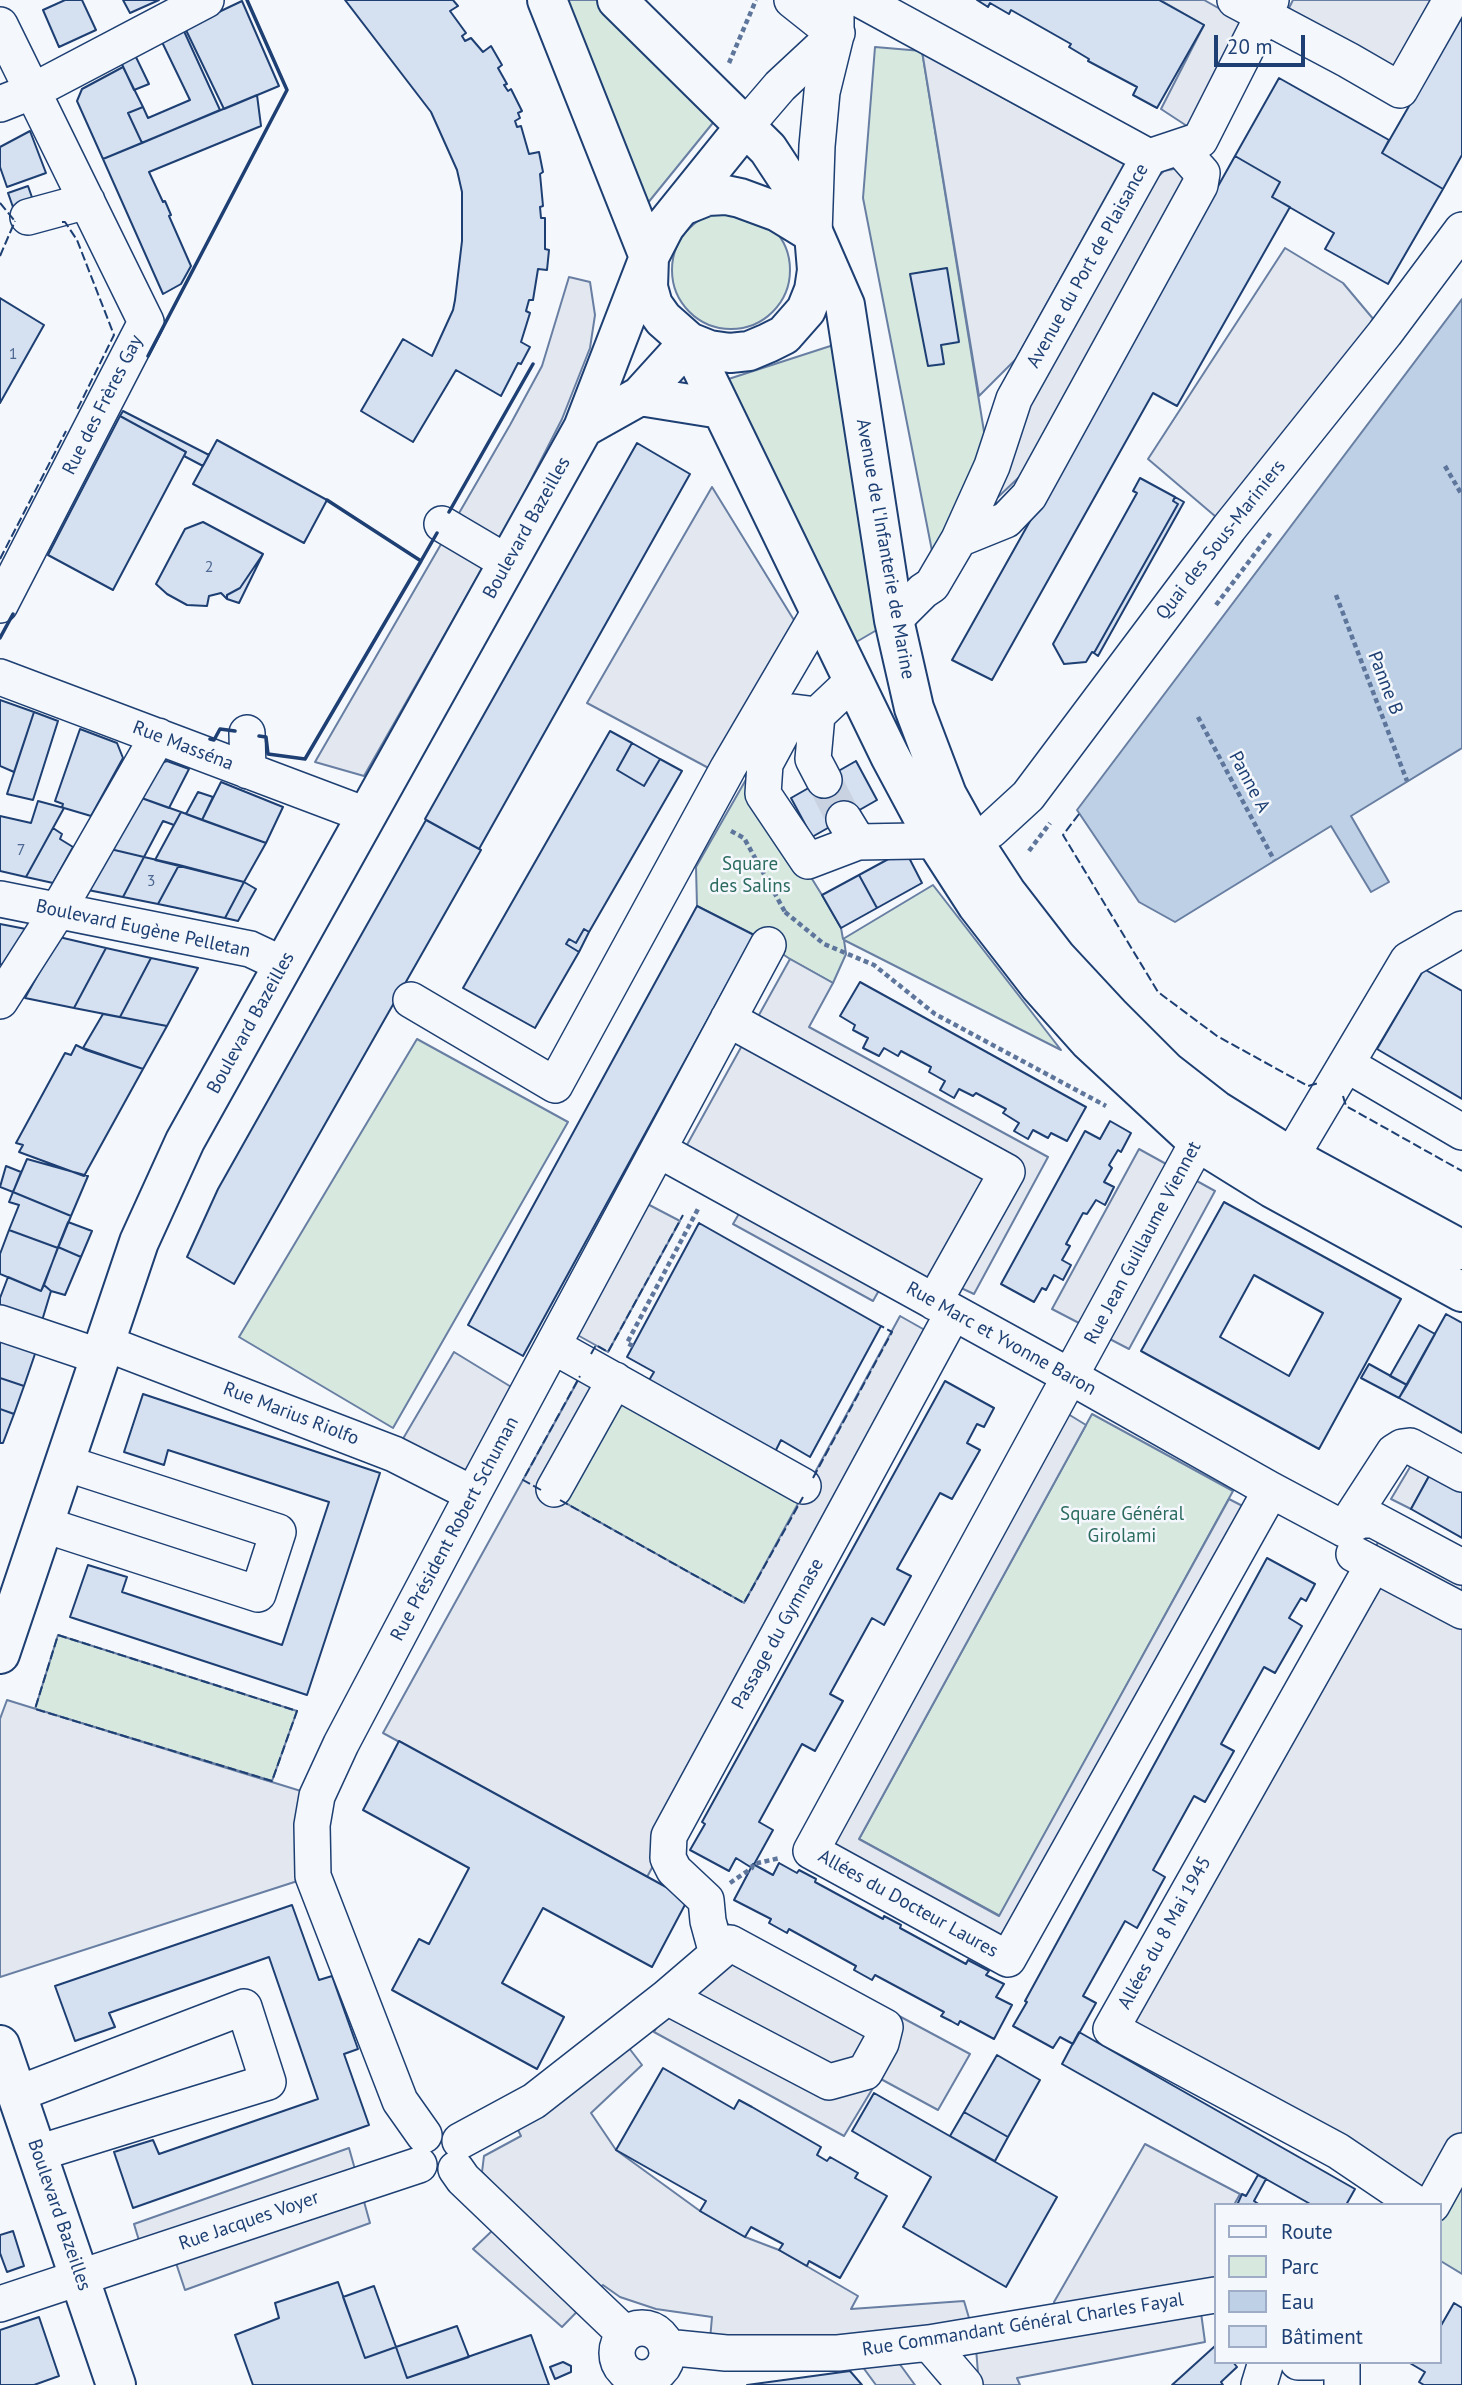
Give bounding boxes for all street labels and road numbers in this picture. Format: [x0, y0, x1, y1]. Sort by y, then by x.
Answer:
street label: Avenue du Port de Plaisance [1022, 160, 1154, 372]
street label: Rue des Frères Gay [58, 331, 148, 479]
street label: Avenue de l'Infanterie de Marine [851, 417, 919, 681]
street label: Boulevard Bazeilles [479, 453, 575, 603]
street label: Quai des Sous-Mariniers [1151, 455, 1291, 625]
street label: Panne B [1363, 648, 1407, 718]
street label: Rue Masséna [129, 716, 237, 776]
street label: Panne A [1223, 748, 1275, 816]
street label: Boulevard Eugène Pelletan [34, 895, 252, 963]
street label: Boulevard Bazeilles [203, 948, 299, 1098]
street label: Rue Jean Guillaume Viennet [1080, 1138, 1206, 1348]
street label: Rue Marc et Yvonne Baron [902, 1277, 1100, 1401]
street label: Rue Marius Riolfo [220, 1378, 362, 1450]
street label: Rue Président Robert Schuman [386, 1413, 524, 1645]
street label: Passage du Gymnase [727, 1555, 829, 1713]
street label: Allées du Docteur Laures [814, 1845, 1002, 1963]
street label: Allées du 8 Mai 1945 [1113, 1853, 1217, 2013]
street label: Boulevard Bazeilles [22, 2136, 96, 2294]
street label: Rue Jacques Voyer [176, 2186, 322, 2256]
street label: Rue Commandant Général Charles Fayal [861, 2288, 1185, 2362]

